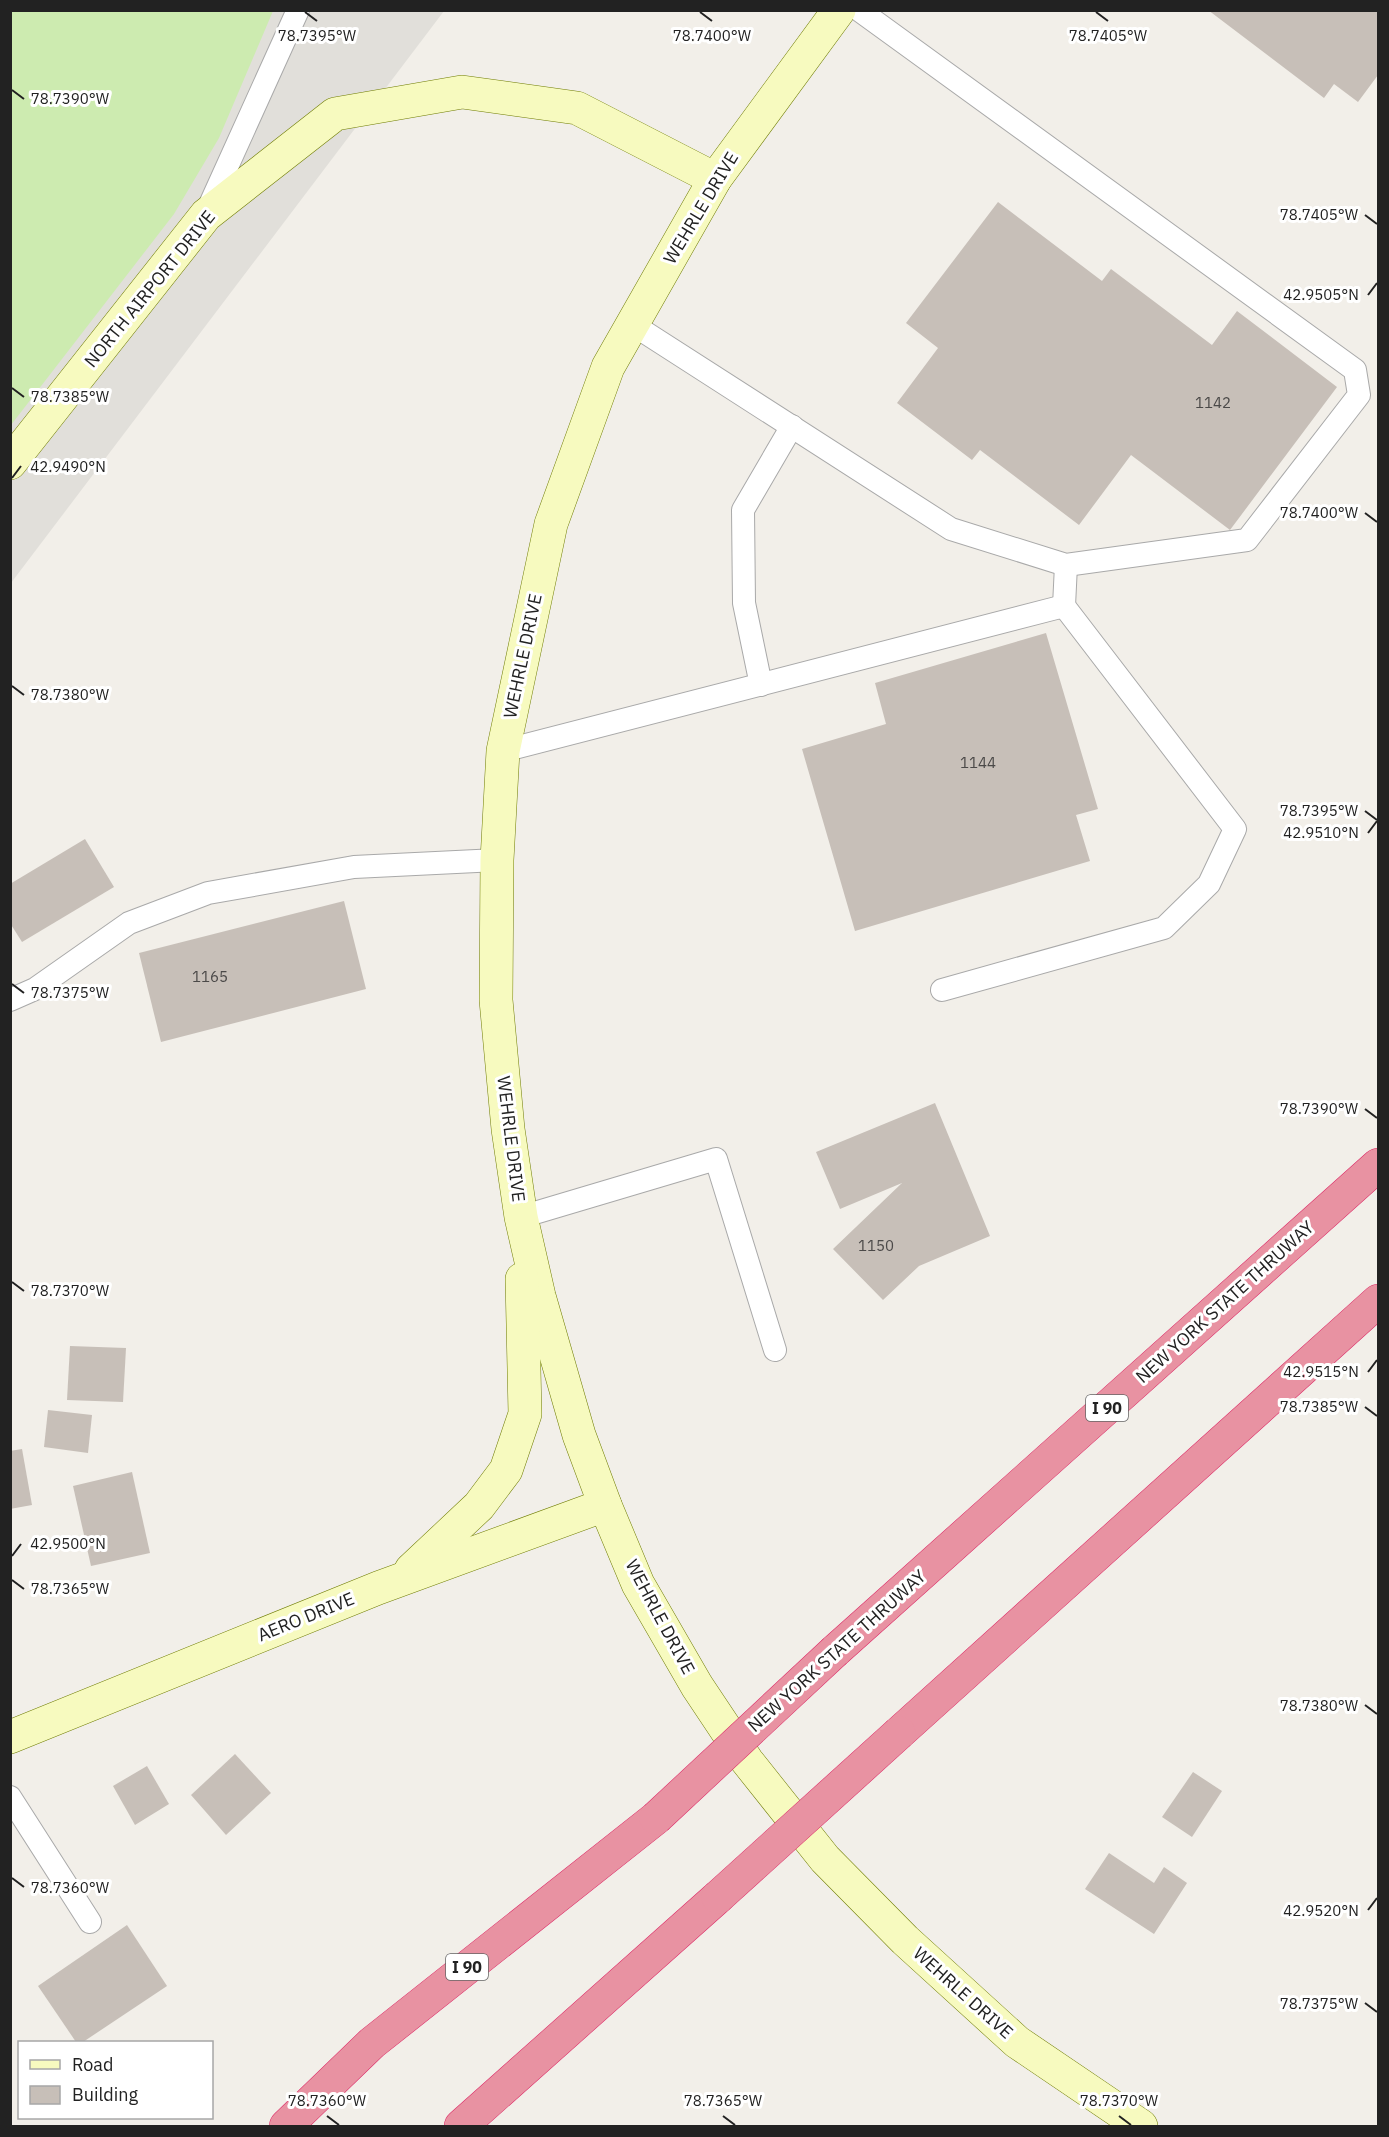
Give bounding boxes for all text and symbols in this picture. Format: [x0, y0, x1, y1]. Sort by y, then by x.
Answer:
text: 78.7395°W [278, 26, 357, 45]
text: 78.7400°W [673, 26, 752, 45]
text: 78.7405°W [1069, 26, 1148, 45]
text: 78.7390°W [31, 89, 110, 108]
street label: WEHRLE DRIVE [658, 147, 743, 268]
street label: NORTH AIRPORT DRIVE [79, 205, 220, 372]
text: 78.7405°W [1280, 205, 1359, 224]
text: 42.9505°N [1283, 285, 1359, 304]
text: 78.7385°W [31, 387, 110, 406]
house number: 1142 [1195, 393, 1231, 412]
text: 42.9490°N [30, 457, 106, 476]
text: 78.7400°W [1280, 503, 1359, 522]
street label: WEHRLE DRIVE [498, 591, 547, 720]
text: 78.7380°W [31, 685, 110, 704]
house number: 1144 [960, 753, 996, 772]
text: 78.7395°W [1280, 801, 1359, 820]
text: 42.9510°N [1283, 823, 1359, 842]
house number: 1165 [192, 967, 228, 986]
text: 78.7375°W [31, 983, 110, 1002]
street label: WEHRLE DRIVE [492, 1075, 531, 1203]
text: 78.7390°W [1280, 1099, 1359, 1118]
street label: NEW YORK STATE THRUWAY [1131, 1215, 1319, 1388]
house number: 1150 [858, 1236, 894, 1255]
text: 78.7370°W [31, 1281, 110, 1300]
text: 42.9515°N [1283, 1362, 1359, 1381]
road number: I 90 [1086, 1395, 1128, 1421]
text: 78.7385°W [1280, 1397, 1359, 1416]
text: 42.9500°N [30, 1534, 106, 1553]
street label: WEHRLE DRIVE [621, 1555, 700, 1678]
street label: NEW YORK STATE THRUWAY [743, 1564, 931, 1737]
text: 78.7365°W [31, 1579, 110, 1598]
street label: AERO DRIVE [254, 1587, 358, 1646]
text: 78.7380°W [1280, 1696, 1359, 1715]
text: 78.7360°W [31, 1878, 110, 1897]
text: 42.9520°N [1283, 1901, 1359, 1920]
street label: WEHRLE DRIVE [909, 1942, 1018, 2044]
road number: I 90 [446, 1954, 488, 1980]
text: 78.7375°W [1280, 1994, 1359, 2013]
legend [18, 2041, 213, 2119]
text: Road [72, 2053, 113, 2076]
text: Building [72, 2083, 139, 2106]
text: 78.7360°W [288, 2091, 367, 2110]
text: 78.7365°W [684, 2091, 763, 2110]
text: 78.7370°W [1080, 2091, 1159, 2110]

